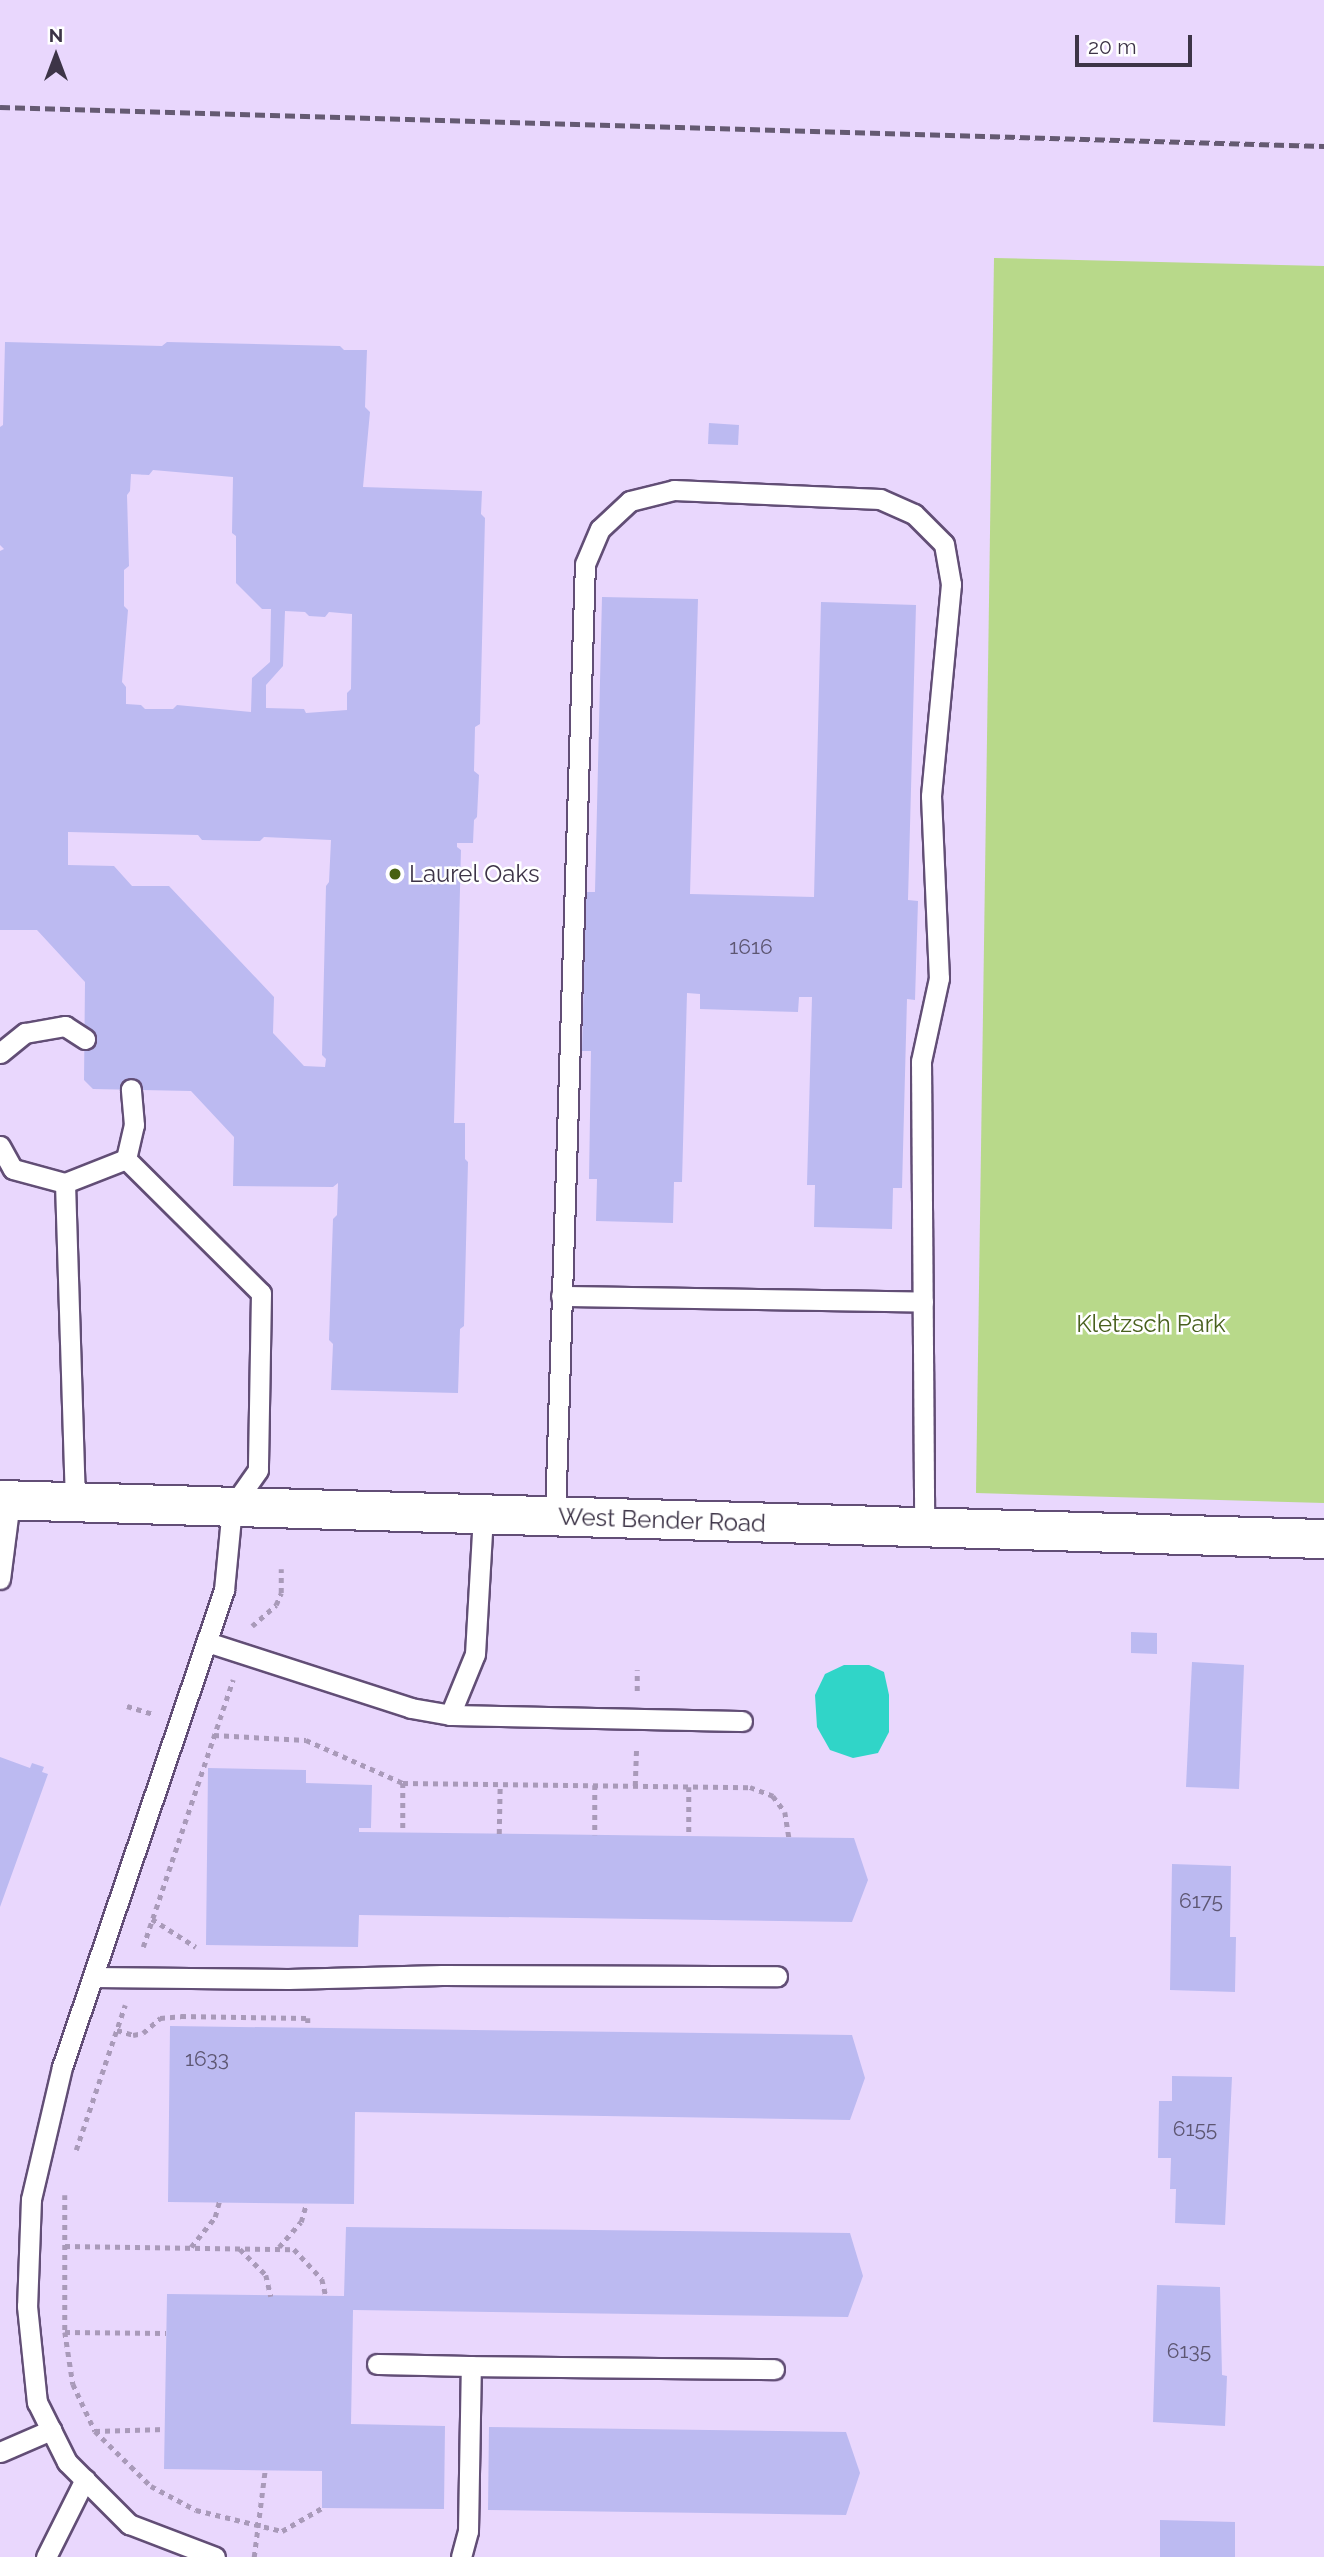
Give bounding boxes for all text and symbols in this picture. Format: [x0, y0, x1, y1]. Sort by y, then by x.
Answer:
north arrow [21, 21, 91, 91]
scale bar [1079, 21, 1196, 65]
text: N [49, 24, 63, 46]
text: 20 m [1088, 34, 1136, 59]
place label: Laurel Oaks [409, 860, 540, 888]
marker: Laurel Oaks [387, 866, 403, 882]
house number: 1616 [729, 934, 773, 960]
park label: Kletzsch Park [1076, 1310, 1226, 1338]
street label: West Bender Road [557, 1502, 767, 1538]
house number: 6175 [1179, 1888, 1223, 1914]
house number: 1633 [185, 2046, 229, 2072]
house number: 6155 [1173, 2116, 1217, 2142]
house number: 6135 [1167, 2338, 1211, 2364]

